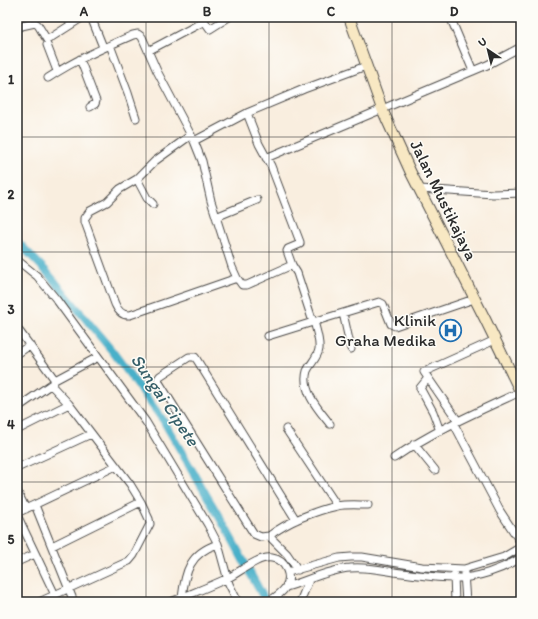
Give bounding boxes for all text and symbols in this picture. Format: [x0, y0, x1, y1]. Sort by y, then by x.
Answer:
text: A [79, 4, 89, 19]
text: B [203, 4, 212, 19]
text: C [327, 4, 336, 19]
text: D [450, 4, 459, 19]
north arrow [468, 30, 508, 70]
text: U [476, 35, 489, 50]
text: 1 [8, 72, 14, 87]
street label: Jalan Mustikajaya [406, 137, 482, 263]
text: 2 [8, 187, 15, 202]
text: 3 [7, 302, 15, 317]
place label: Klinik Graha Medika [335, 310, 436, 350]
hospital icon: Klinik Graha Medika [438, 317, 464, 343]
water label: Sungai Cipete [126, 350, 205, 451]
text: 4 [7, 417, 15, 432]
text: 5 [8, 532, 15, 547]

